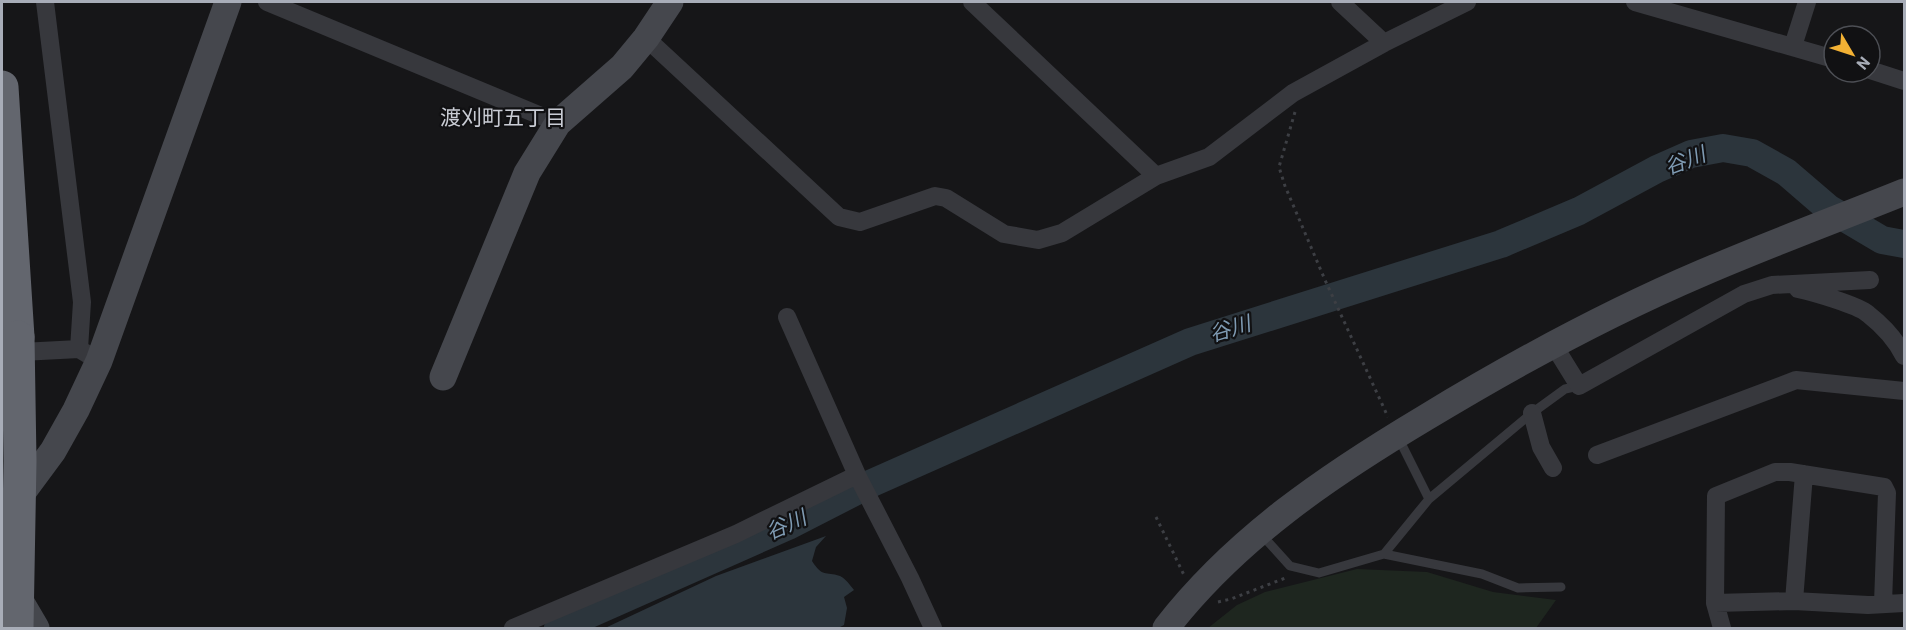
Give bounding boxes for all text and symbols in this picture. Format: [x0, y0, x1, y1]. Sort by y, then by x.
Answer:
north arrow [1822, 24, 1882, 84]
text: N [1853, 54, 1875, 74]
district label: 渡刈町五丁目 [440, 104, 566, 129]
water label: 谷川 [1660, 140, 1710, 179]
water label: 谷川 [1206, 309, 1255, 346]
water label: 谷川 [761, 503, 811, 544]

